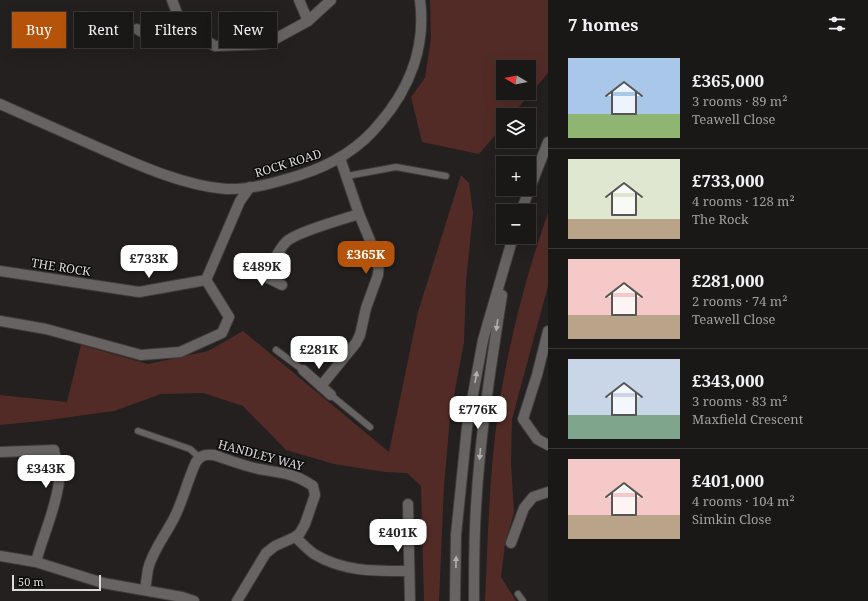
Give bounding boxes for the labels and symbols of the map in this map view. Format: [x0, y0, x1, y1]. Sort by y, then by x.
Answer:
north arrow [496, 60, 536, 100]
street label: ROCK ROAD [253, 145, 324, 181]
pin: £365K [338, 241, 394, 275]
pin: £733K [121, 245, 177, 279]
pin: £489K [234, 253, 290, 287]
street label: THE ROCK [30, 254, 92, 280]
one-way arrow [494, 319, 500, 332]
pin: £281K [291, 336, 347, 370]
one-way arrow [473, 371, 479, 383]
pin: £776K [450, 396, 506, 430]
street label: HANDLEY WAY [216, 435, 306, 475]
one-way arrow [477, 448, 484, 460]
pin: £343K [18, 455, 74, 489]
pin: £401K [370, 519, 426, 553]
one-way arrow [453, 555, 459, 568]
scale bar [12, 573, 101, 592]

